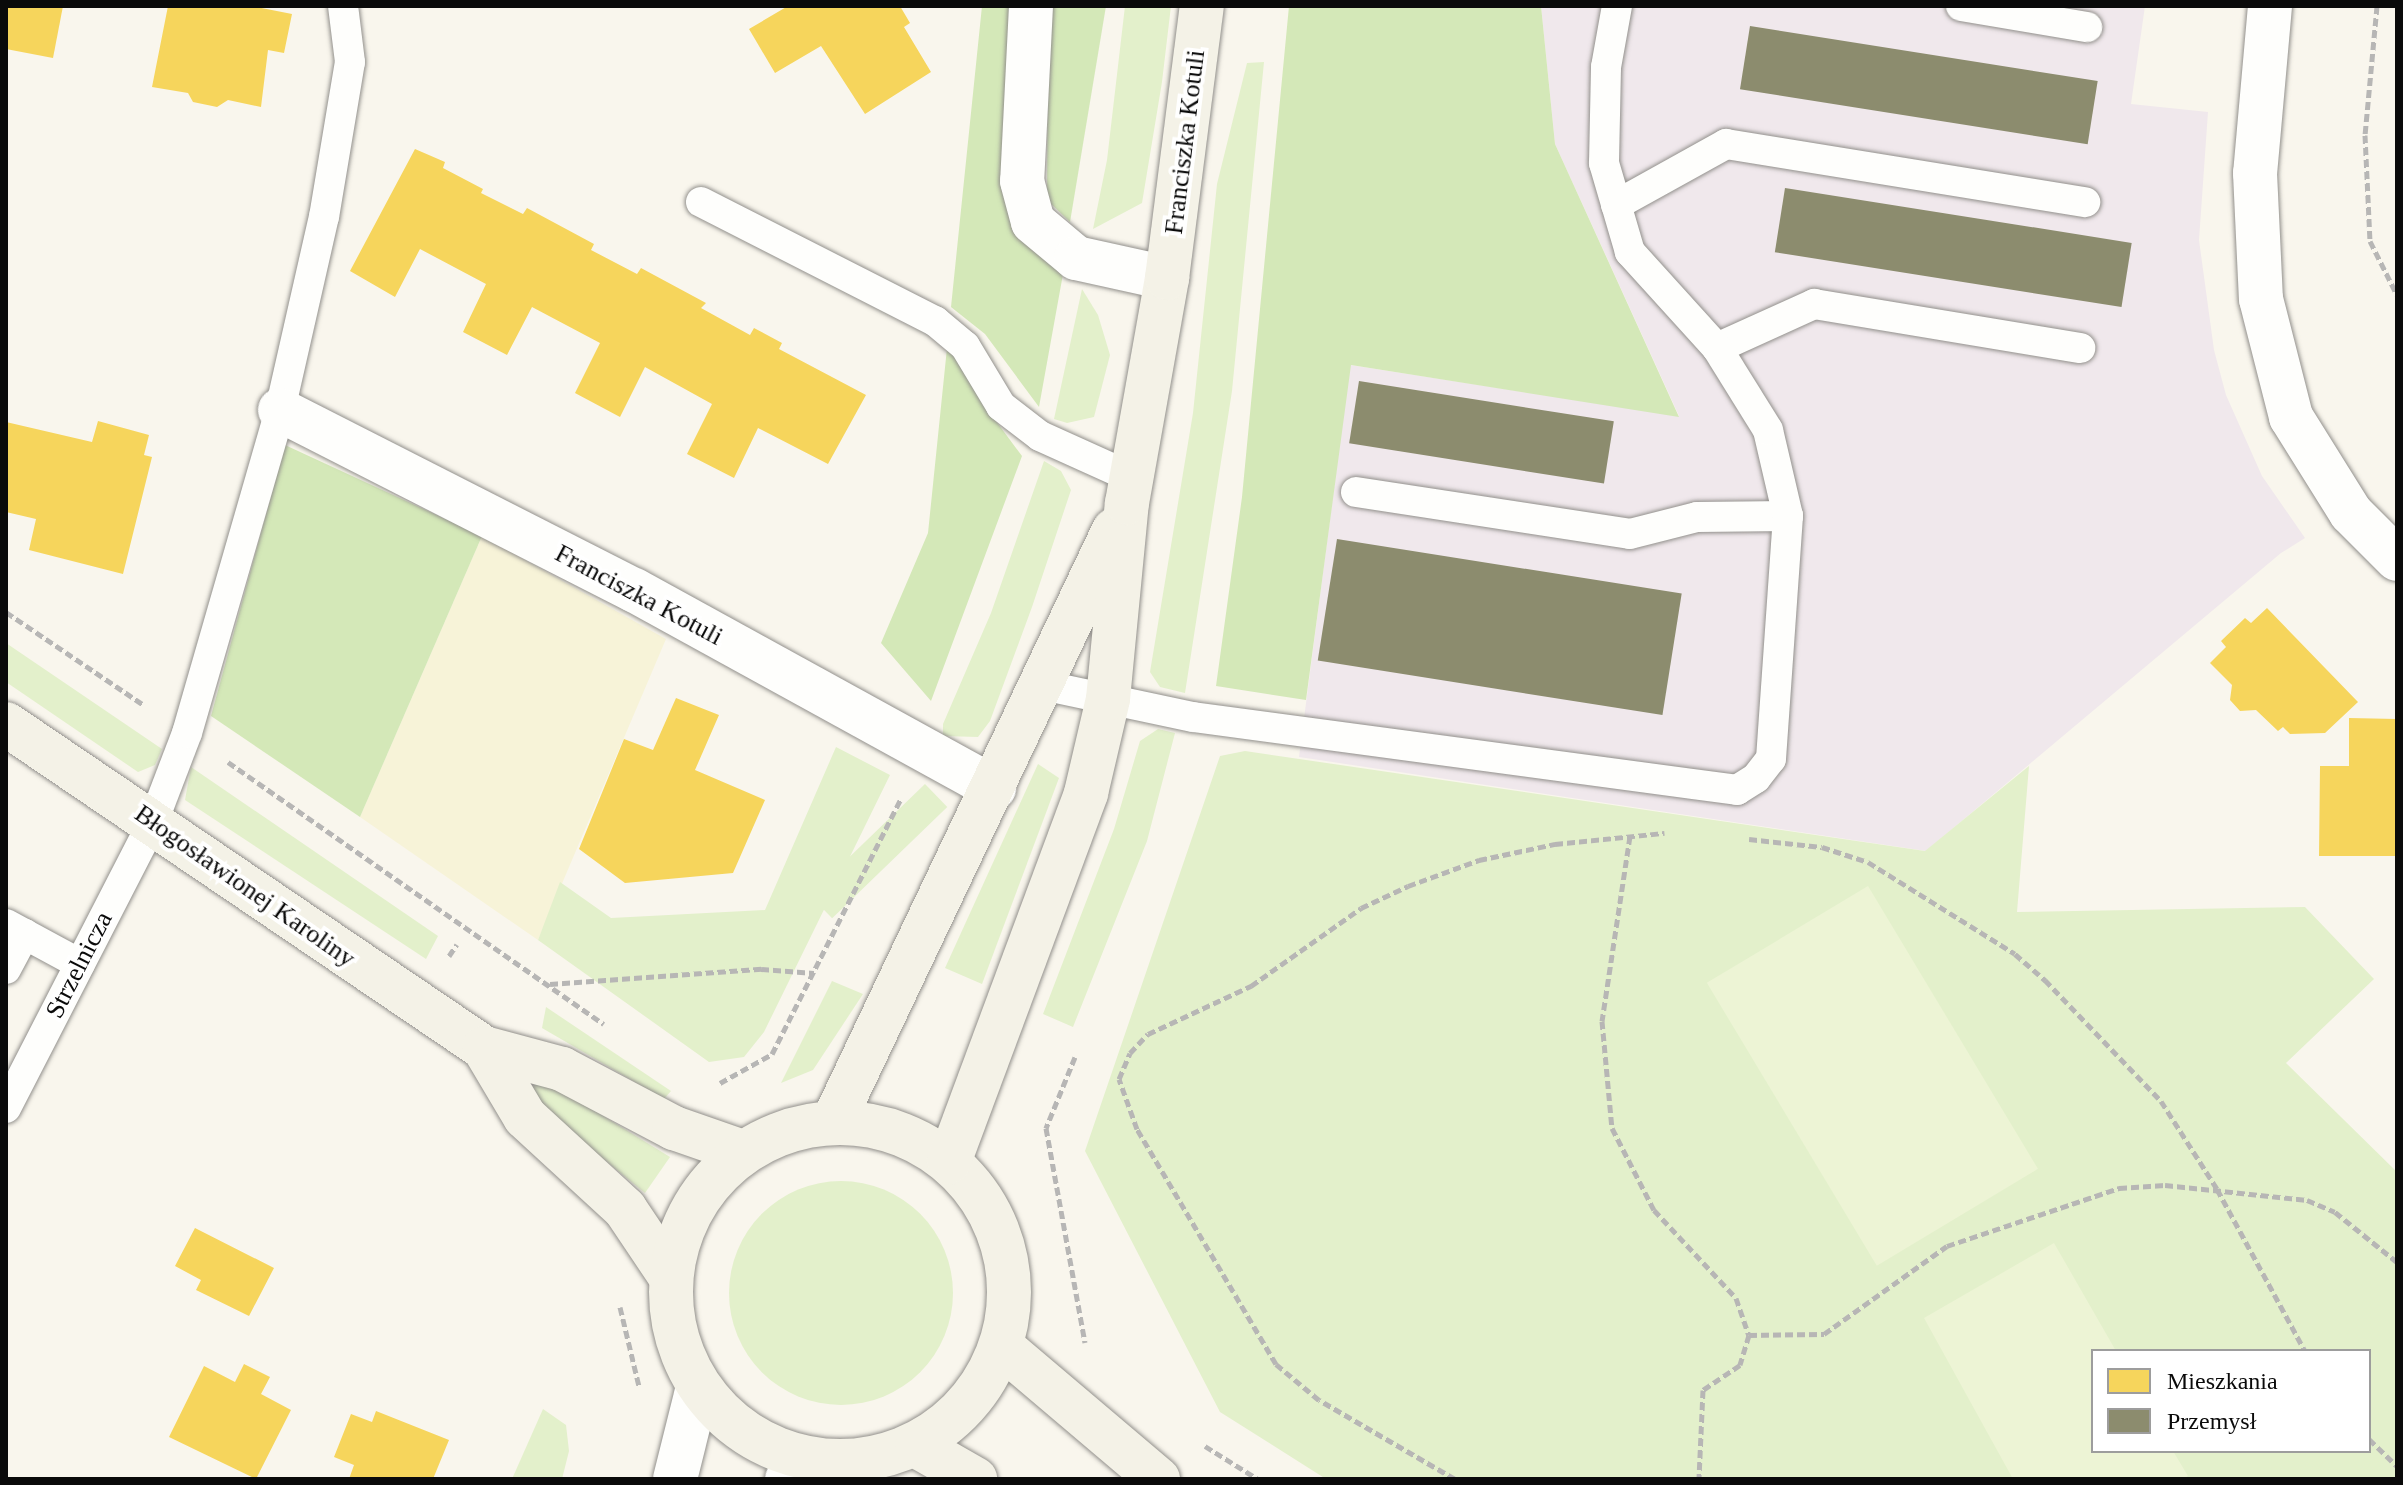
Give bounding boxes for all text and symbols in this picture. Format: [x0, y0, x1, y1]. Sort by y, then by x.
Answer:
street label: Franciszka Kotuli [1158, 48, 1212, 236]
street label: Franciszka Kotuli [550, 538, 728, 652]
street label: Błogosławionej Karoliny [129, 798, 361, 974]
street label: Strzelnicza [39, 906, 119, 1024]
legend [2091, 1349, 2371, 1453]
text: Mieszkania [2167, 1368, 2278, 1394]
text: Przemysł [2167, 1408, 2256, 1434]

